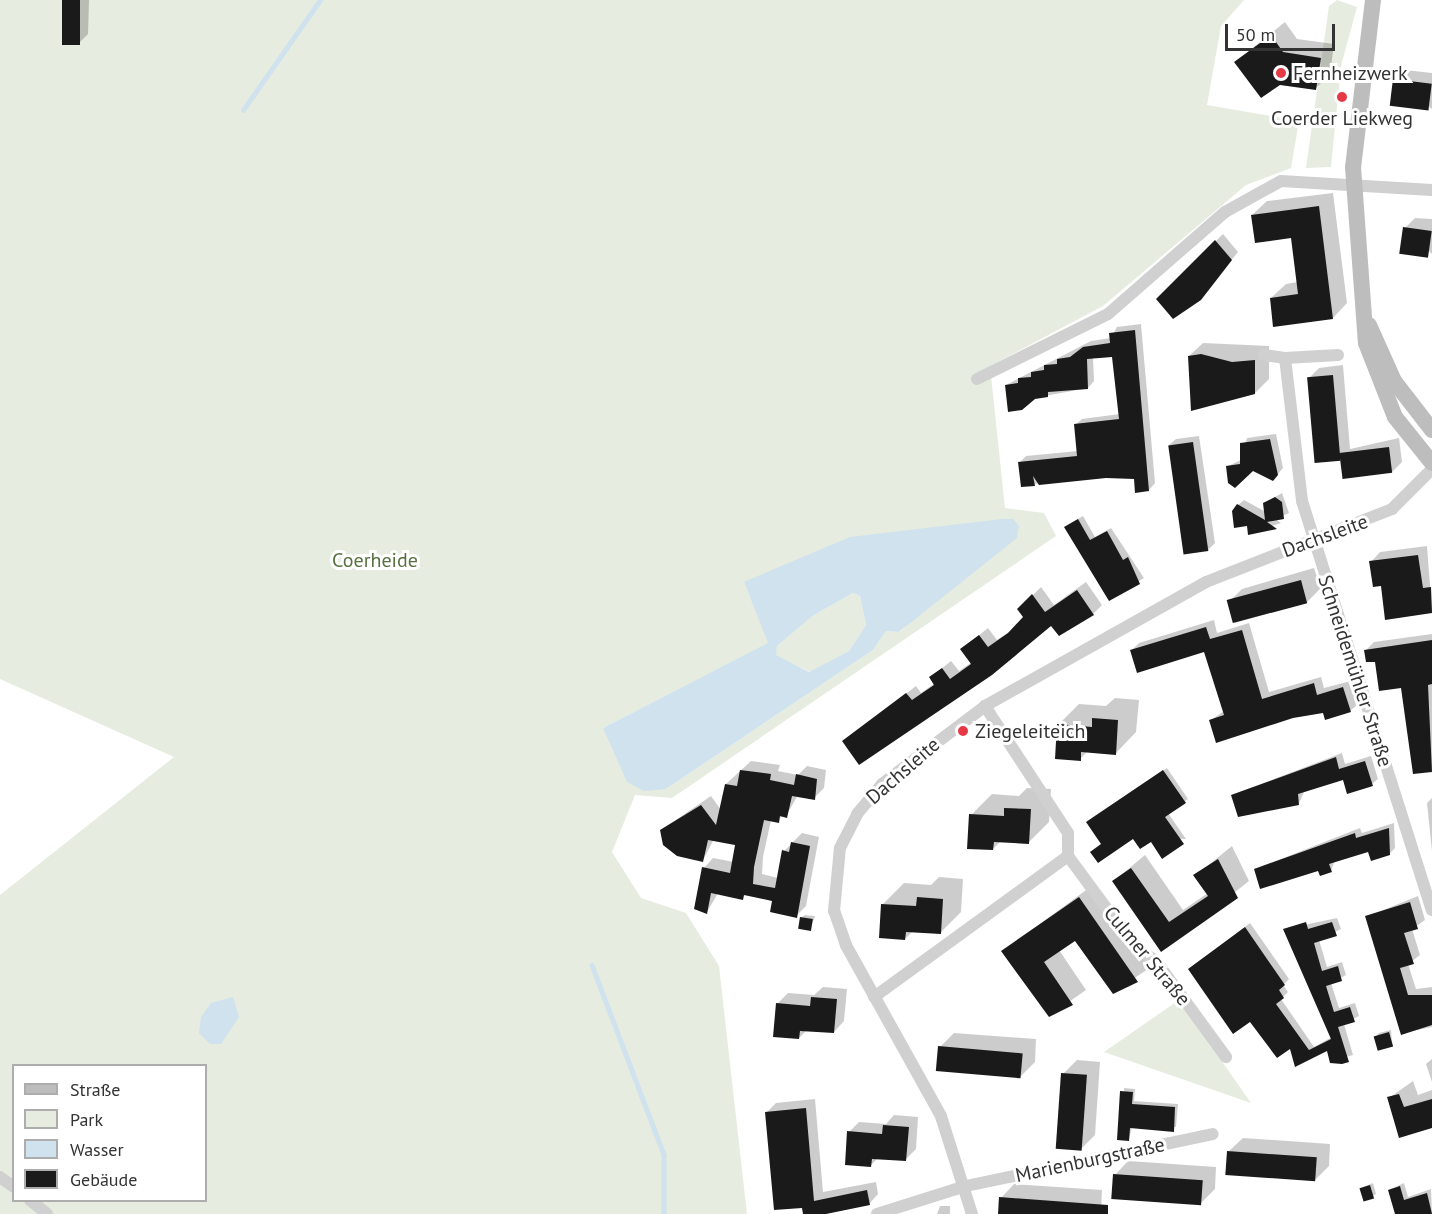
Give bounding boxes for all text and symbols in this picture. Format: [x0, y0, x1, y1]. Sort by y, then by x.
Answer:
scale bar [1228, 12, 1338, 50]
text: 50 m [1236, 23, 1275, 46]
place label: Fernheizwerk [1293, 61, 1408, 85]
marker: Fernheizwerk [1274, 66, 1288, 80]
marker: Coerder Liekweg [1335, 90, 1349, 104]
place label: Coerder Liekweg [1271, 106, 1413, 130]
street label: Dachsleite [1279, 509, 1371, 563]
park label: Coerheide [332, 548, 418, 572]
street label: Schneidemühler Straße [1313, 572, 1397, 770]
place label: Ziegeleiteich [975, 719, 1085, 743]
marker: Ziegeleiteich [956, 724, 970, 738]
street label: Dachsleite [861, 733, 945, 809]
street label: Culmer Straße [1098, 901, 1196, 1011]
legend [12, 1064, 207, 1202]
text: Straße [70, 1078, 121, 1101]
text: Park [70, 1108, 103, 1131]
street label: Marienburgstraße [1013, 1132, 1167, 1188]
text: Wasser [70, 1138, 124, 1161]
text: Gebäude [70, 1168, 137, 1191]

